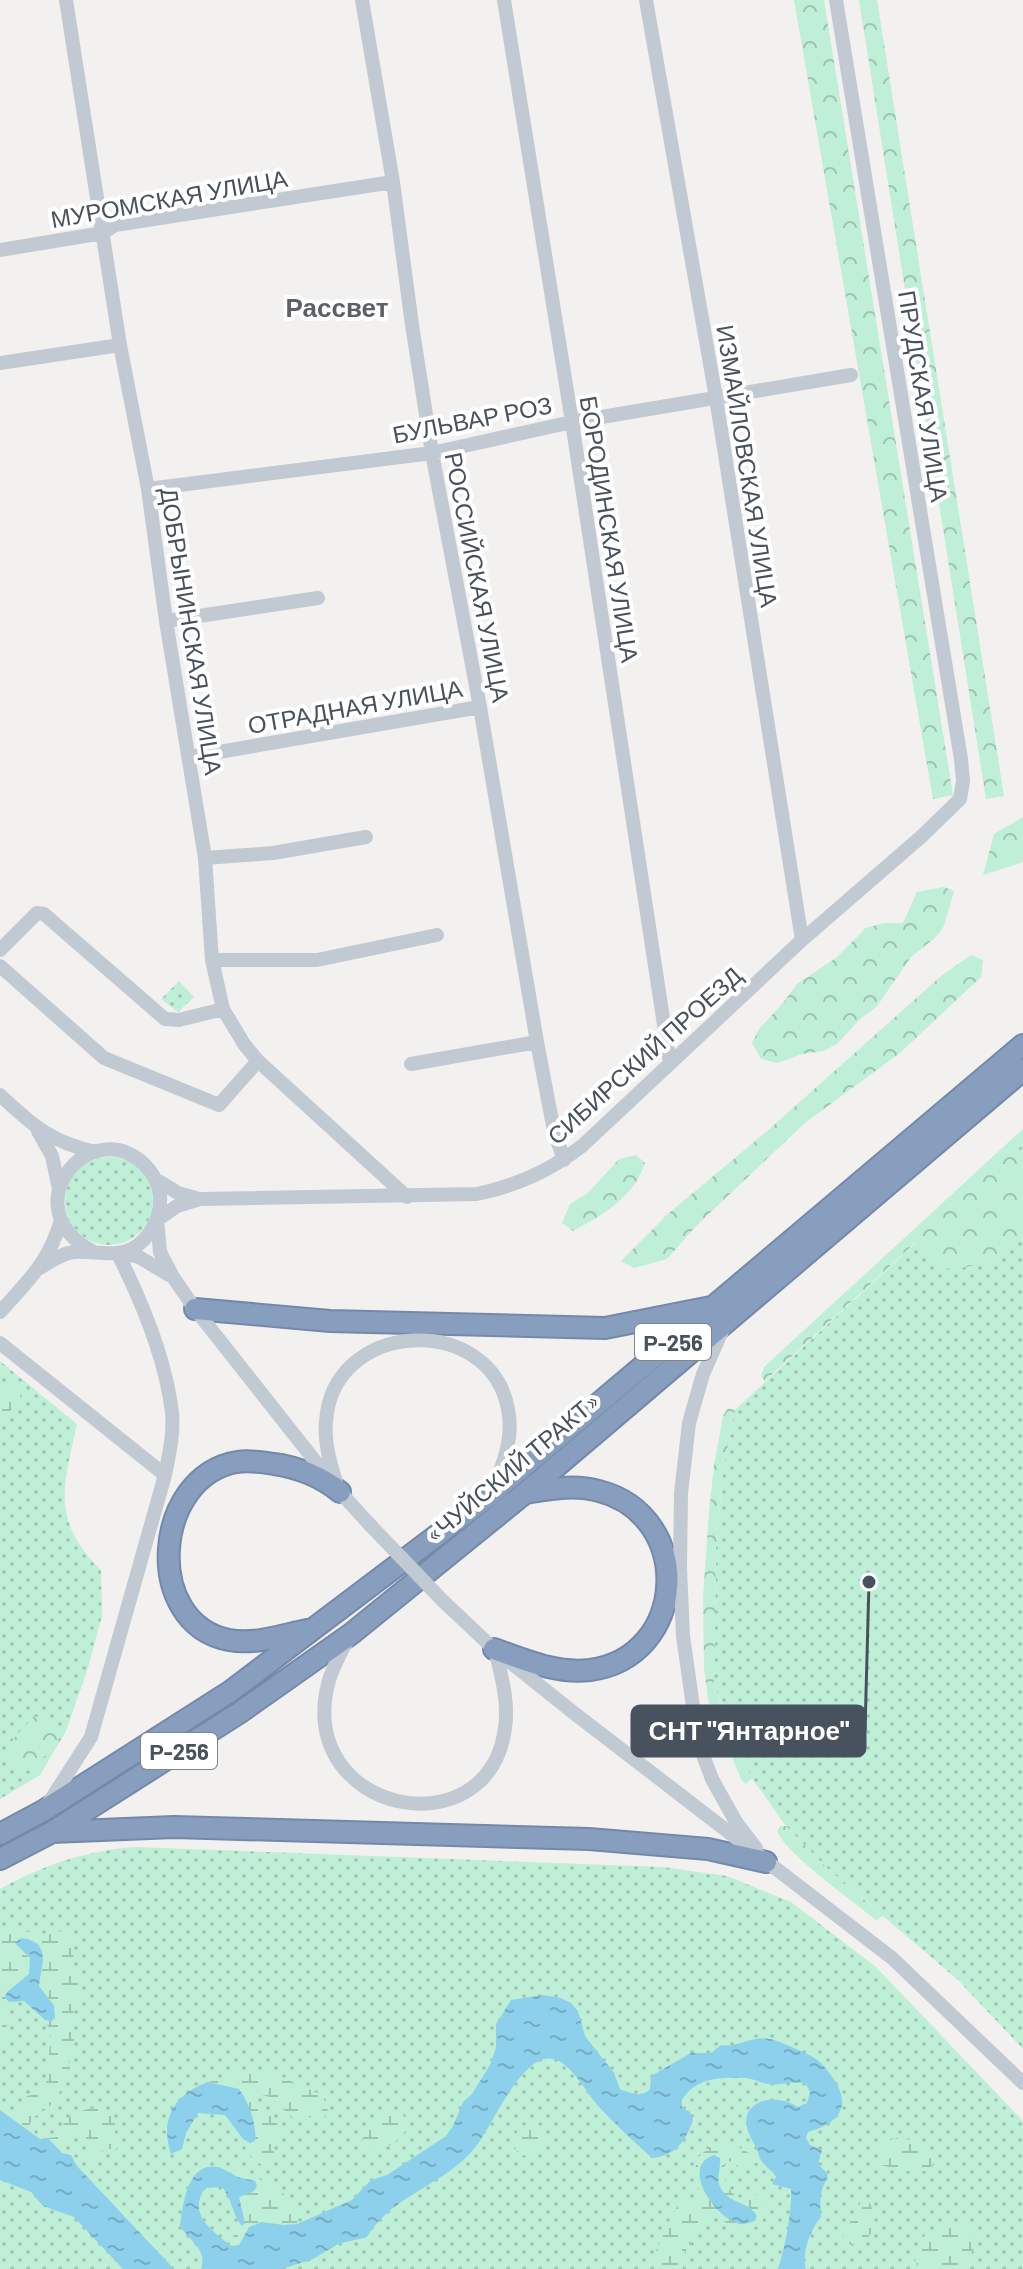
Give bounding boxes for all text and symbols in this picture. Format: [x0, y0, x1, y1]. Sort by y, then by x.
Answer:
street label: МУРОМСКАЯ УЛИЦА [48, 163, 290, 233]
street label: ПРУДСКАЯ УЛИЦА [893, 288, 955, 504]
district label: Рассвет [286, 291, 389, 322]
street label: ИЗМАЙЛОВСКАЯ УЛИЦА [711, 323, 785, 609]
street label: БУЛЬВАР РОЗ [390, 389, 554, 449]
street label: БОРОДИНСКАЯ УЛИЦА [575, 394, 645, 664]
street label: РОССИЙСКАЯ УЛИЦА [440, 450, 516, 704]
street label: ДОБРЫНИНСКАЯ УЛИЦА [155, 485, 229, 777]
street label: ОТРАДНАЯ УЛИЦА [245, 673, 465, 739]
street label: СИБИРСКИЙ ПРОЕЗД [541, 960, 747, 1150]
road number: Р-256 [635, 1324, 711, 1360]
street label: «ЧУЙСКИЙ ТРАКТ» [419, 1386, 605, 1548]
callout: СНТ "Янтарное" [632, 1706, 865, 1756]
text: СНТ "Янтарное" [649, 1714, 850, 1745]
road number: Р-256 [141, 1733, 217, 1769]

